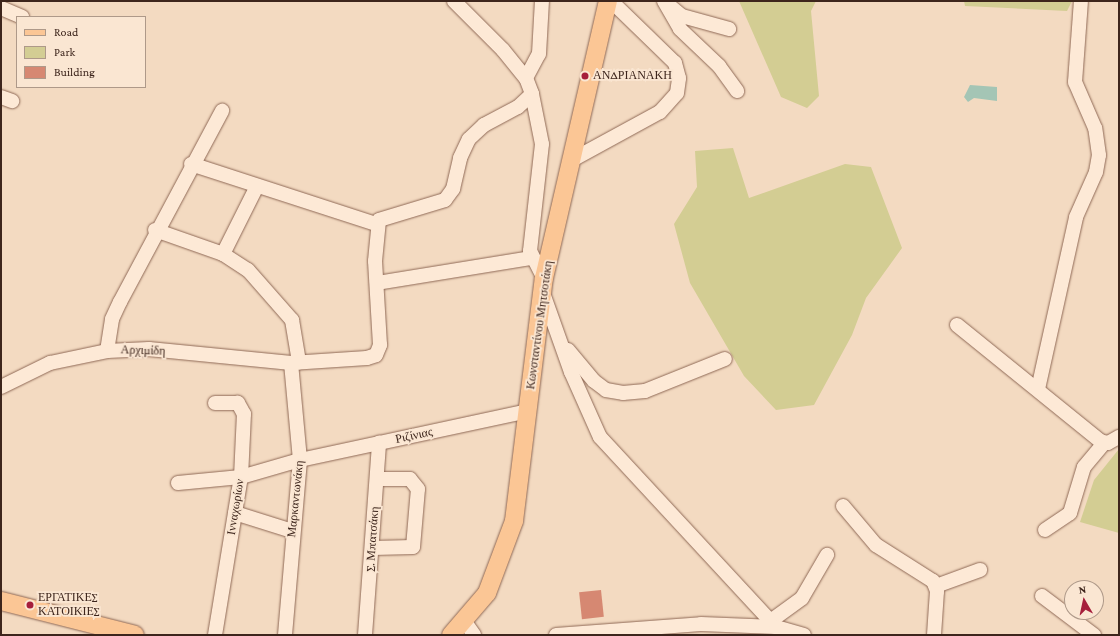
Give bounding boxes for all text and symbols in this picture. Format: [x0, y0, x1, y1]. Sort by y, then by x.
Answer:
legend [16, 16, 146, 88]
text: Road [54, 25, 78, 39]
text: Park [54, 45, 75, 59]
text: Building [54, 65, 95, 79]
place label: ΑΝΔΡΙΑΝΑΚΗ [593, 69, 672, 83]
marker: ΑΝΔΡΙΑΝΑΚΗ [580, 71, 590, 81]
street label: Κωνσταντίνου Μητσοτάκη [524, 260, 556, 390]
street label: Αρχιμίδη [120, 343, 166, 359]
street label: Ριζίνιας [394, 425, 434, 447]
street label: Μαρκαντωνάκη [285, 460, 307, 538]
street label: Ινναχωρίων [224, 478, 248, 536]
street label: Σ. Μπατσάκη [364, 506, 382, 572]
north arrow [1064, 580, 1104, 620]
text: N [1078, 583, 1087, 596]
place label: ΕΡΓΑΤΙΚΕΣ ΚΑΤΟΙΚΙΕΣ [38, 591, 100, 619]
marker: ΕΡΓΑΤΙΚΕΣ ΚΑΤΟΙΚΙΕΣ [25, 600, 35, 610]

